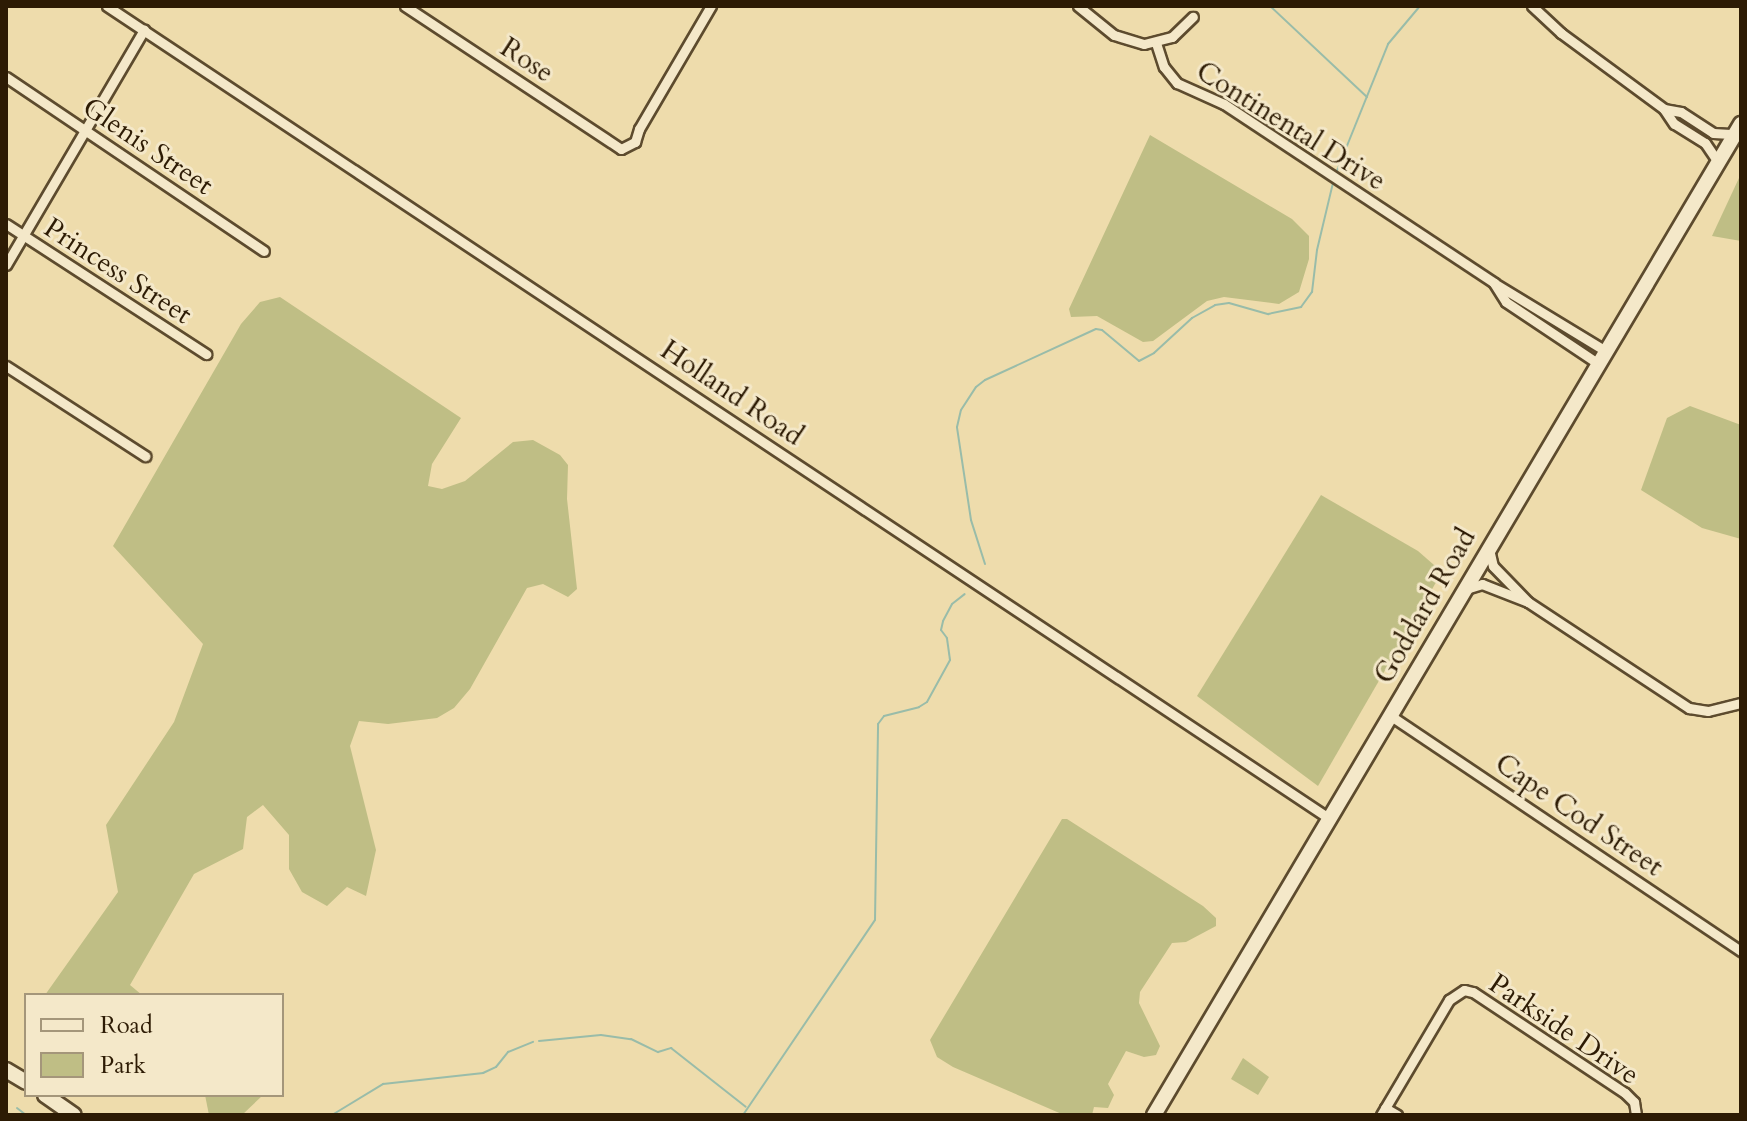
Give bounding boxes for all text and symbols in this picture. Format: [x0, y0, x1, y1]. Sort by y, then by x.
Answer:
street label: Rose [494, 30, 560, 90]
street label: Continental Drive [1190, 54, 1392, 198]
street label: Glenis Street [76, 90, 220, 202]
street label: Princess Street [38, 211, 198, 331]
street label: Holland Road [654, 333, 810, 453]
street label: Goddard Road [1367, 523, 1483, 689]
street label: Cape Cod Street [1489, 747, 1669, 883]
street label: Parkside Drive [1483, 966, 1645, 1092]
legend [24, 993, 284, 1097]
text: Road [100, 1009, 153, 1042]
text: Park [100, 1049, 146, 1082]

